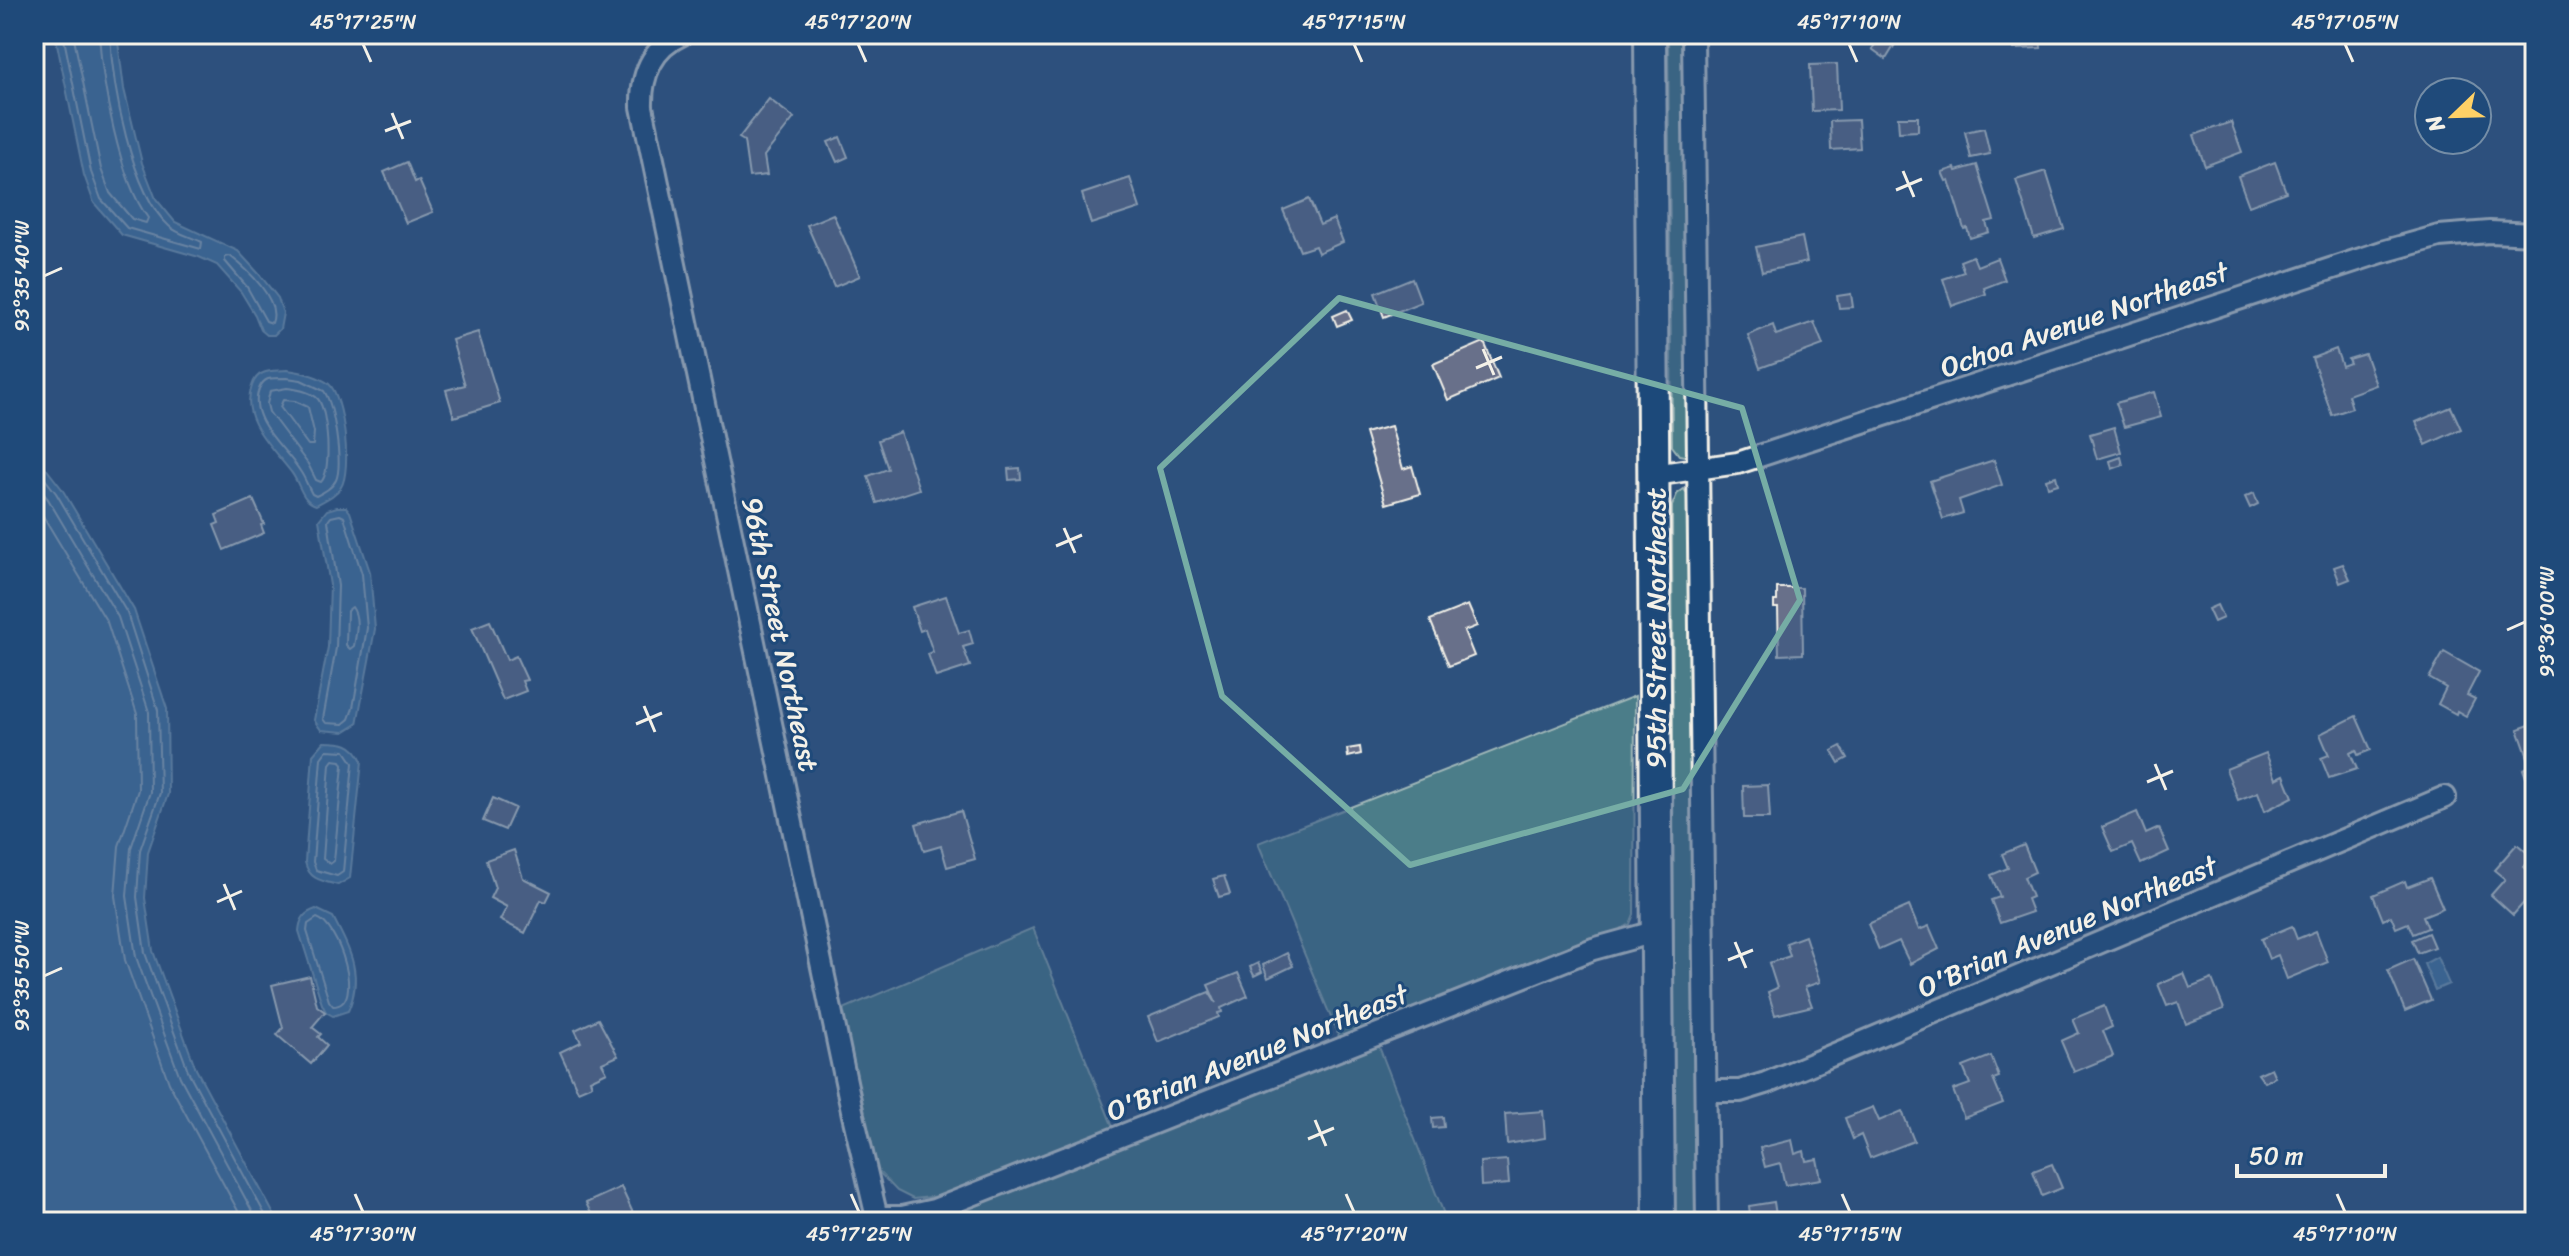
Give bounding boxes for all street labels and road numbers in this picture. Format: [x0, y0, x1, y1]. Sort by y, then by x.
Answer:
street label: Ochoa Avenue Northeast [1933, 247, 2237, 392]
street label: 95th Street Northeast [1631, 488, 1680, 768]
street label: 96th Street Northeast [727, 492, 834, 776]
street label: O'Brian Avenue Northeast [1909, 840, 2227, 1012]
street label: O'Brian Avenue Northeast [1099, 969, 1417, 1135]

